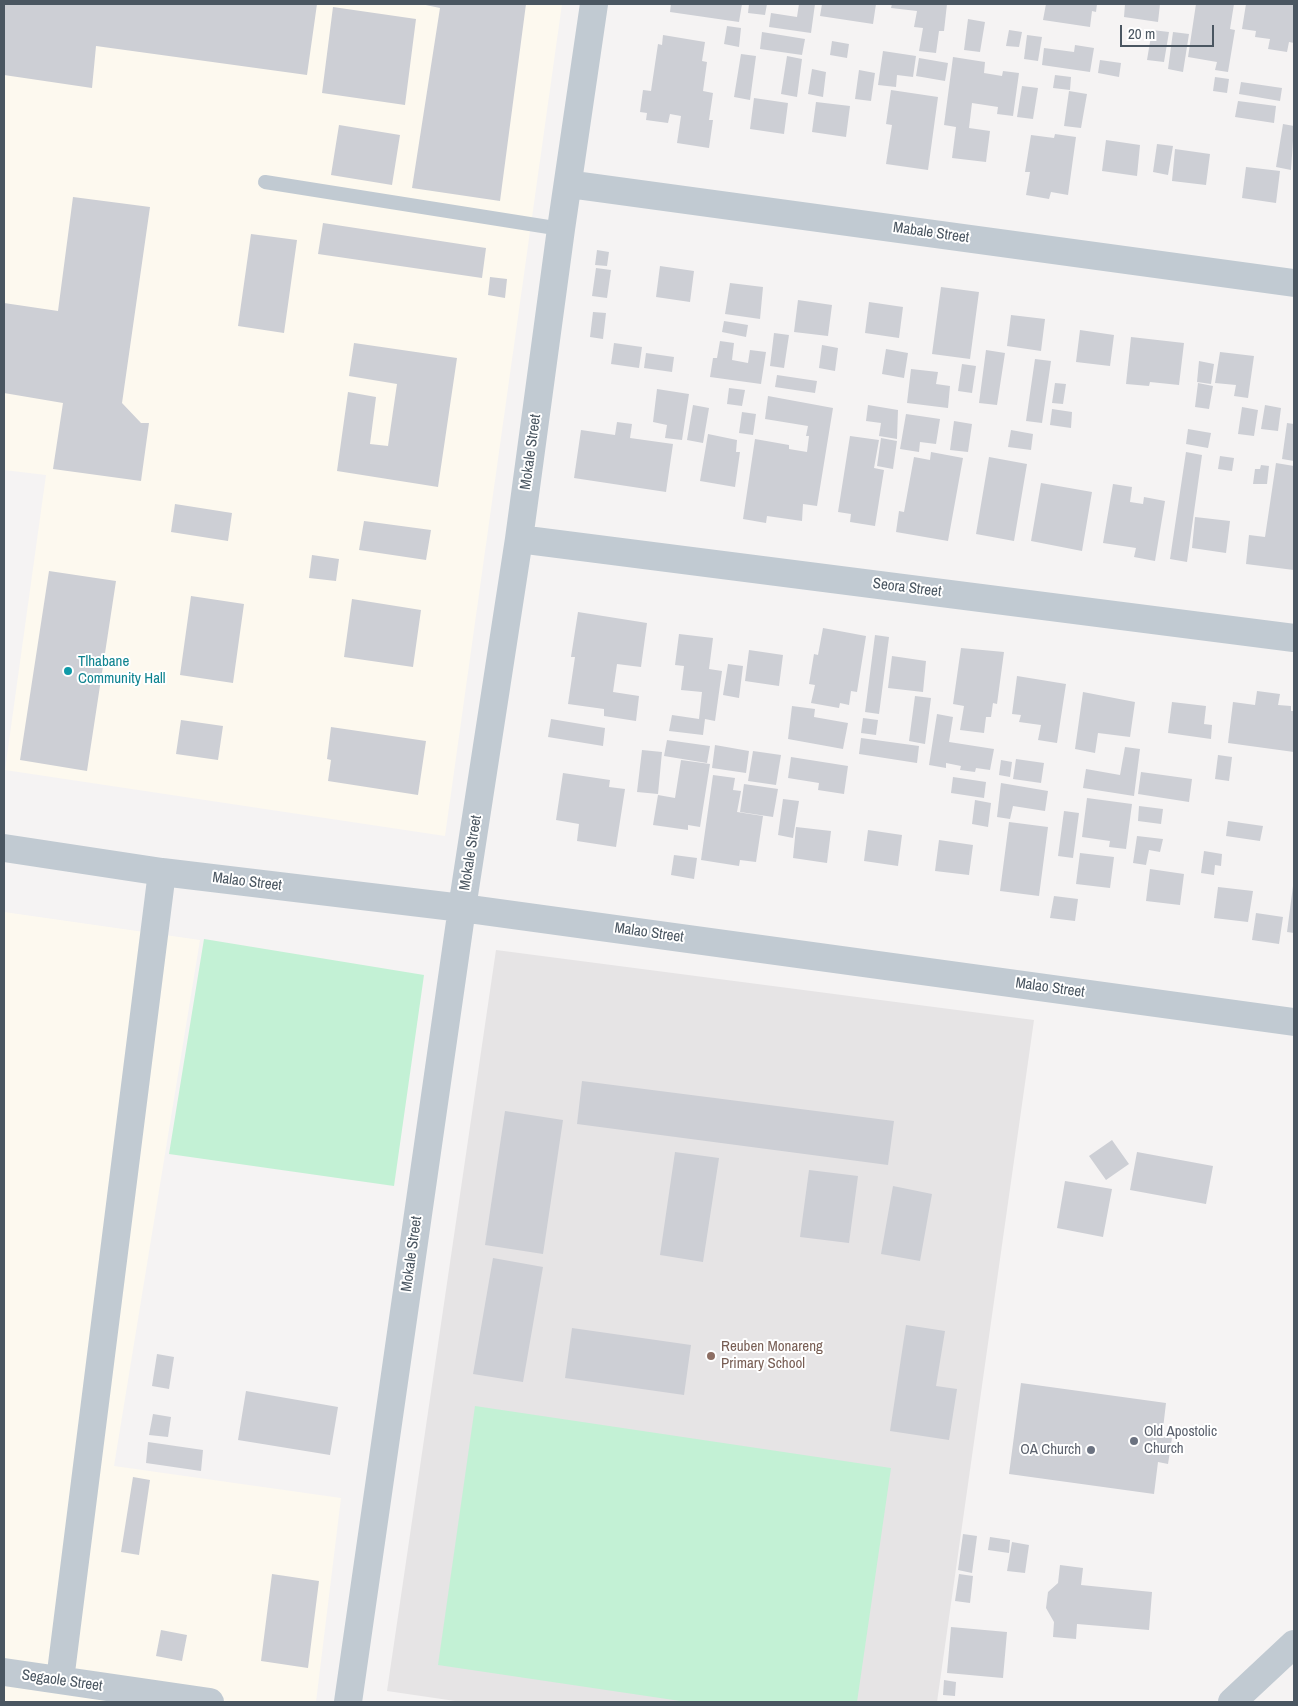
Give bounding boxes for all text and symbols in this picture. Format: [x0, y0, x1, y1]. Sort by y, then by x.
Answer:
scale bar [1123, 15, 1217, 47]
text: 20 m [1128, 23, 1155, 44]
street label: Mabale Street [892, 219, 970, 247]
street label: Mokale Street [517, 413, 545, 491]
street label: Seora Street [872, 575, 942, 601]
place label: Tlhabane Community Hall [78, 653, 165, 688]
marker: Tlhabane Community Hall [62, 665, 74, 677]
street label: Mokale Street [456, 814, 486, 892]
street label: Malao Street [211, 869, 283, 895]
street label: Malao Street [613, 919, 685, 947]
street label: Malao Street [1014, 974, 1086, 1002]
street label: Mokale Street [398, 1215, 426, 1293]
place label: Reuben Monareng Primary School [721, 1338, 823, 1373]
marker: Reuben Monareng Primary School [705, 1350, 717, 1362]
place label: Old Apostolic Church [1144, 1423, 1217, 1458]
marker: Old Apostolic Church [1128, 1435, 1140, 1447]
place label: OA Church [1020, 1441, 1081, 1459]
marker: OA Church [1085, 1444, 1097, 1456]
street label: Segaole Street [20, 1666, 104, 1696]

